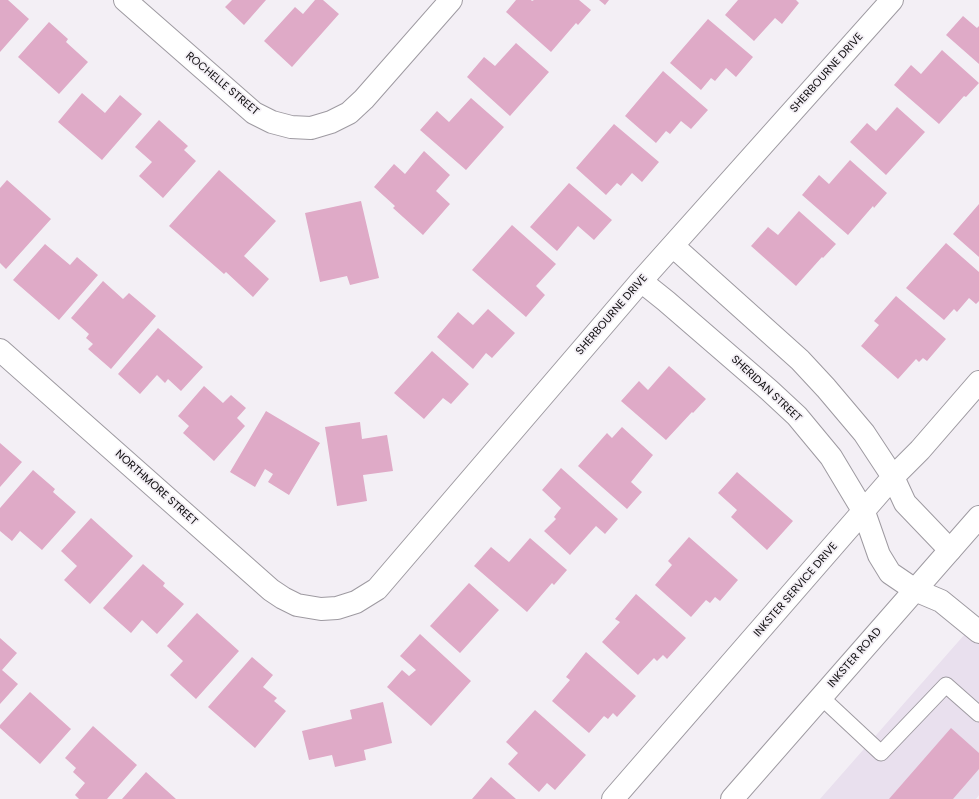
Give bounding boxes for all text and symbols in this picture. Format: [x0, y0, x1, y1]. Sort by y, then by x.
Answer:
street label: SHERBOURNE DRIVE [788, 31, 866, 115]
street label: ROCHELLE STREET [183, 50, 261, 118]
street label: SHERBOURNE DRIVE [573, 272, 651, 358]
street label: SHERIDAN STREET [728, 353, 804, 425]
street label: NORTHMORE STREET [112, 448, 200, 528]
street label: INKSTER SERVICE DRIVE [751, 540, 841, 640]
street label: INKSTER ROAD [825, 625, 885, 691]

